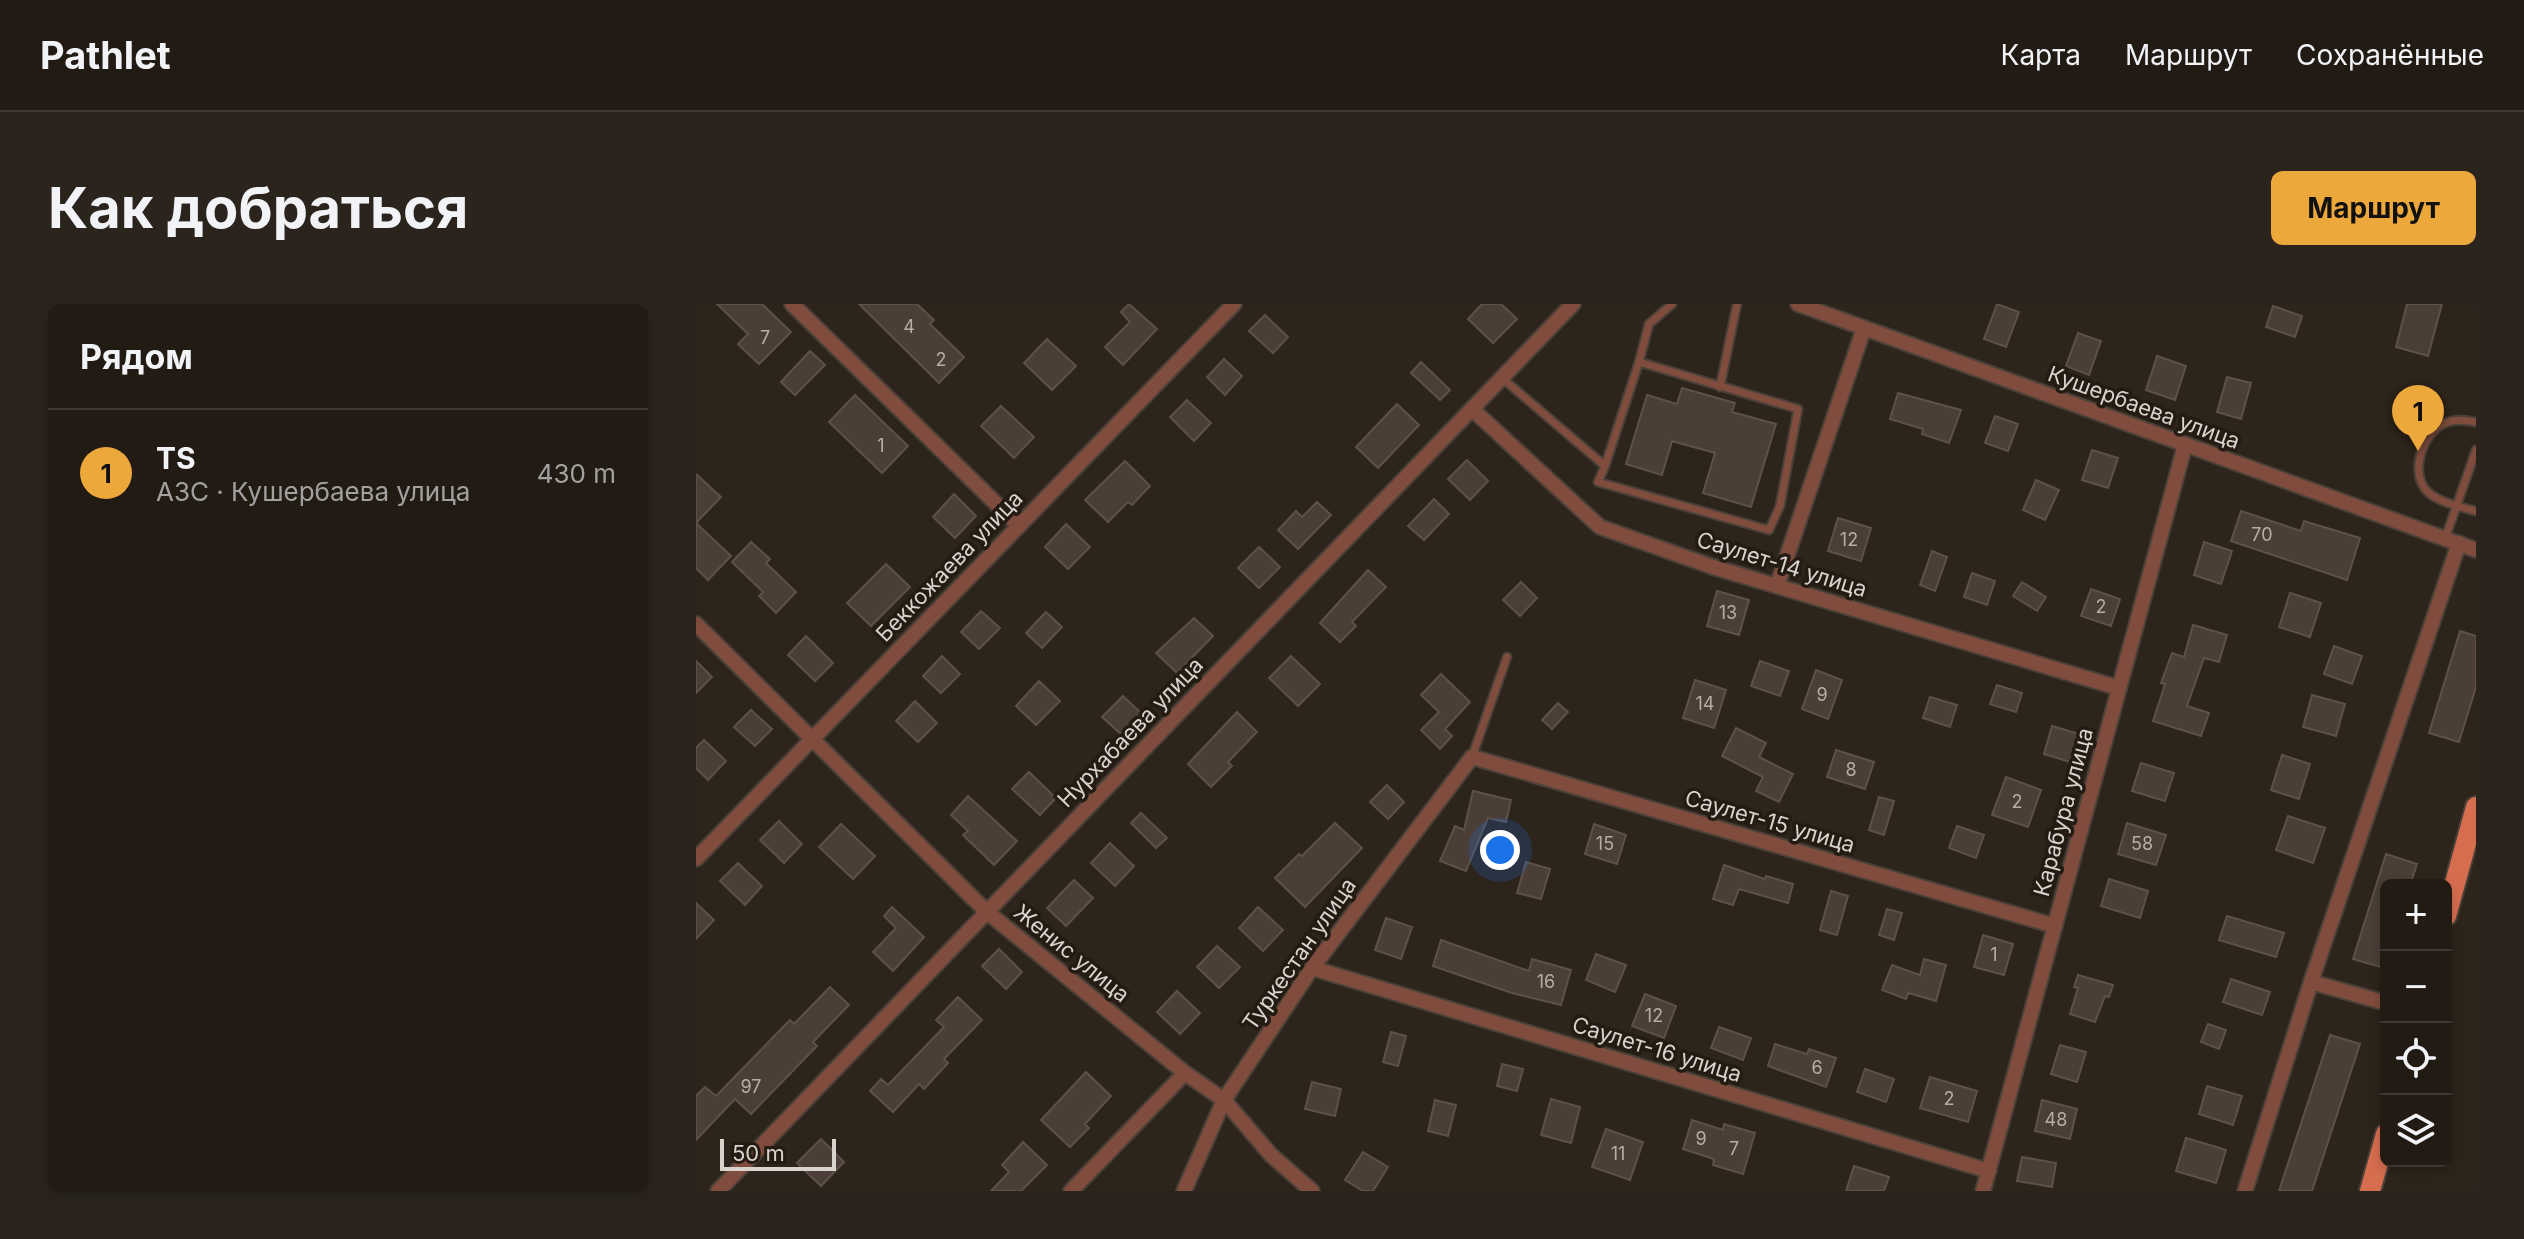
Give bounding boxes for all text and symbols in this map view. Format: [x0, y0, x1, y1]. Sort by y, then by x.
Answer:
text: Pathlet [40, 32, 171, 78]
text: Карта [2001, 38, 2081, 72]
text: Маршрут [2125, 38, 2252, 72]
text: Сохранённые [2296, 38, 2484, 72]
button: Маршрут [2271, 171, 2476, 245]
text: Как добраться [48, 174, 468, 242]
house number: 4 [903, 316, 915, 337]
house number: 7 [760, 327, 770, 348]
text: Рядом [80, 336, 193, 377]
house number: 2 [936, 349, 946, 370]
street label: Кушербаева улица [2044, 360, 2244, 454]
pin: 1 [2392, 385, 2444, 451]
house number: 1 [877, 435, 885, 456]
text: TS [156, 440, 196, 476]
text: 1 [100, 458, 112, 489]
text: 430 m [537, 458, 616, 489]
text: АЗС · Кушербаева улица [156, 476, 470, 507]
street label: Беккожаева улица [870, 485, 1028, 647]
house number: 70 [2251, 524, 2273, 545]
street label: Саулет-14 улица [1694, 526, 1870, 602]
house number: 12 [1840, 529, 1858, 550]
house number: 2 [2096, 596, 2106, 617]
house number: 13 [1719, 602, 1737, 623]
street label: Нурхабаева улица [1052, 652, 1208, 812]
house number: 9 [1816, 684, 1828, 705]
house number: 14 [1696, 693, 1714, 714]
street label: Карабура улица [2028, 725, 2098, 899]
house number: 8 [1845, 759, 1857, 780]
street label: Саулет-15 улица [1682, 784, 1858, 858]
house number: 2 [2012, 791, 2022, 812]
your location [1480, 830, 1520, 870]
house number: 15 [1596, 833, 1614, 854]
house number: 58 [2131, 833, 2153, 854]
street label: Туркестан улица [1237, 873, 1361, 1035]
map controls [2380, 879, 2452, 1167]
button: + [2380, 879, 2452, 951]
street label: Женис улица [1009, 899, 1135, 1007]
house number: 1 [1990, 944, 1998, 965]
button: − [2380, 951, 2452, 1023]
house number: 16 [1537, 971, 1555, 992]
house number: 12 [1645, 1005, 1663, 1026]
street label: Саулет-16 улица [1569, 1011, 1745, 1087]
button: locate [2380, 1023, 2452, 1095]
house number: 6 [1811, 1057, 1823, 1078]
house number: 97 [741, 1076, 762, 1097]
house number: 2 [1944, 1088, 1954, 1109]
button: layers [2380, 1095, 2452, 1167]
house number: 48 [2045, 1109, 2067, 1130]
house number: 9 [1695, 1128, 1707, 1149]
scale bar [720, 1135, 836, 1171]
house number: 7 [1729, 1138, 1739, 1159]
text: 50 m [732, 1140, 785, 1166]
house number: 11 [1611, 1143, 1625, 1164]

